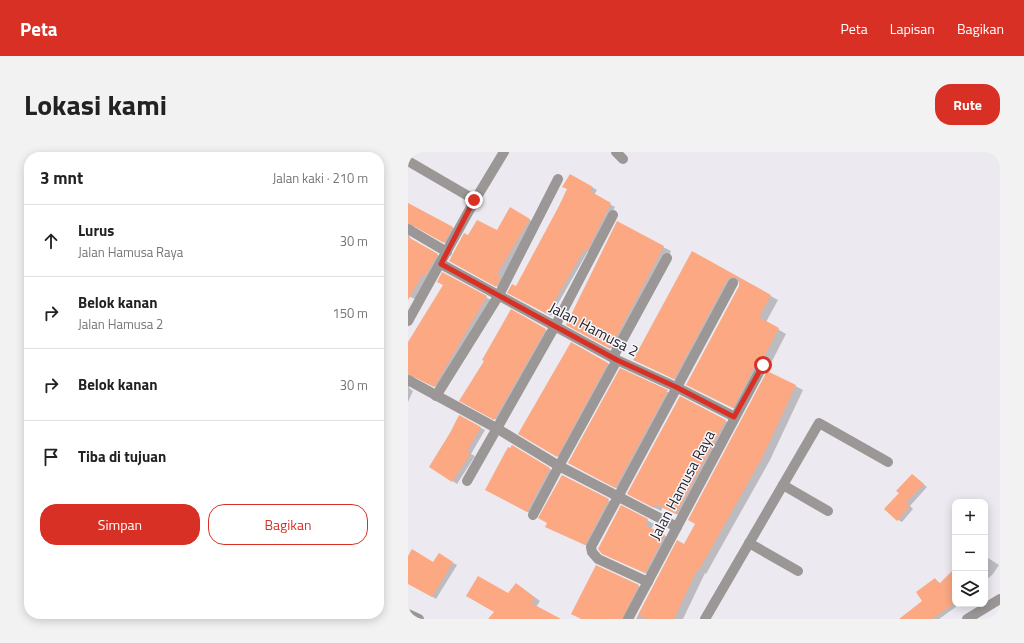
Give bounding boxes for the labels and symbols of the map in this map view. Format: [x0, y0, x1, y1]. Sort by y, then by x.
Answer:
route end [465, 191, 483, 209]
street label: Jalan Hamusa 2 [545, 296, 643, 362]
route start [754, 356, 772, 374]
street label: Jalan Hamusa Raya [643, 426, 721, 544]

